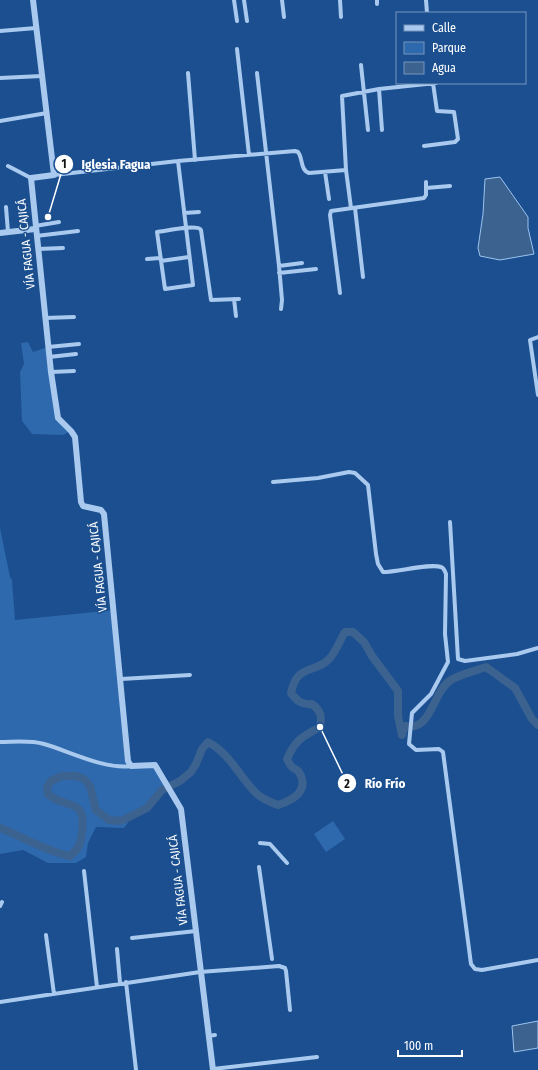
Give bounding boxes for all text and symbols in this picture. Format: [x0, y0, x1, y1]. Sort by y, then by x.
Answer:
legend [396, 12, 526, 84]
text: Calle [432, 21, 456, 35]
text: Parque [432, 41, 466, 55]
text: Agua [432, 61, 456, 75]
callout: Iglesia Fagua [54, 152, 159, 177]
text: 1 [61, 157, 67, 171]
text: Iglesia Fagua [81, 157, 151, 172]
street label: VÍA FAGUA - CAJICÁ [13, 198, 38, 290]
street label: VÍA FAGUA - CAJICÁ [85, 521, 110, 613]
callout: Río Frío [337, 771, 413, 796]
text: Río Frío [365, 776, 405, 791]
text: 2 [343, 777, 350, 791]
street label: VÍA FAGUA - CAJICÁ [164, 833, 190, 926]
scale bar [398, 1032, 462, 1058]
text: 100 m [404, 1039, 433, 1053]

